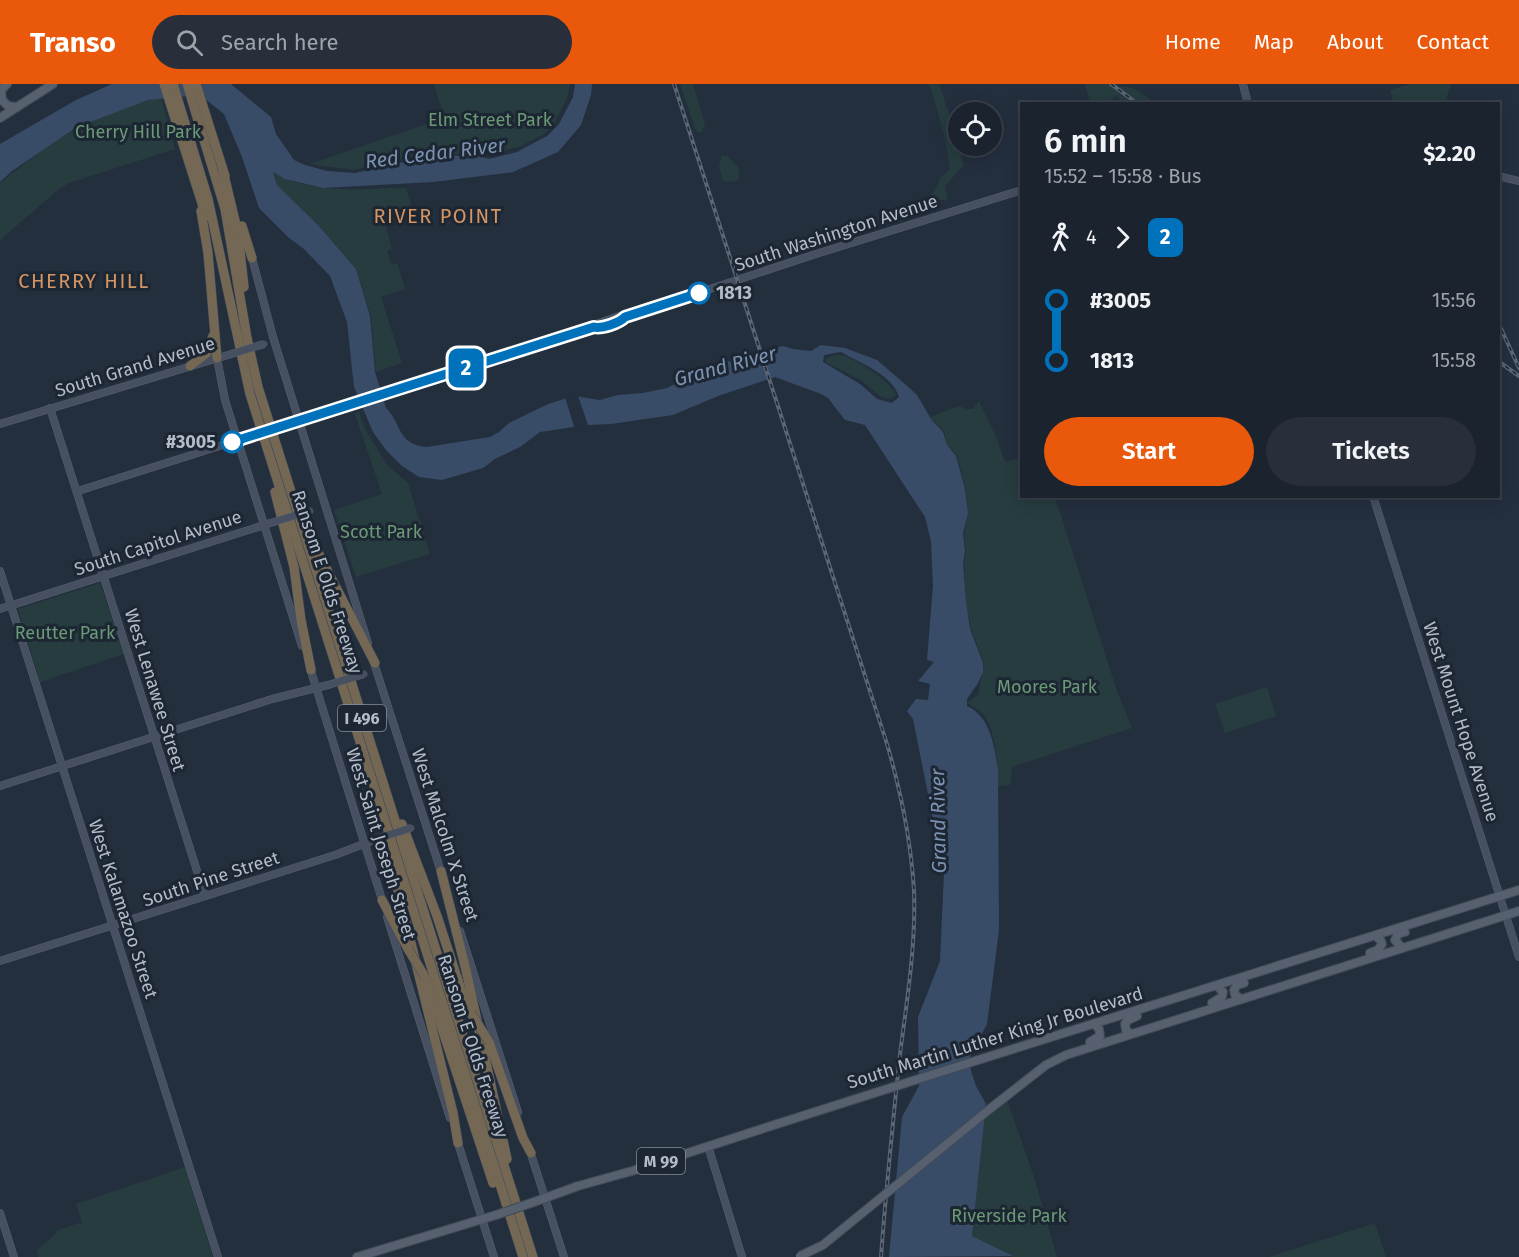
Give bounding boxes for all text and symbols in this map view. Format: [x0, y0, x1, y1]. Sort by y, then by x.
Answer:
search box [152, 15, 572, 69]
text: Transo [30, 26, 116, 59]
icon: search [173, 26, 206, 59]
text: Search here [221, 29, 338, 56]
text: Home [1165, 29, 1221, 55]
text: Map [1254, 29, 1294, 55]
text: About [1327, 29, 1384, 55]
text: Contact [1417, 29, 1489, 55]
map controls [948, 102, 1002, 156]
button: locate [948, 102, 1002, 156]
park label: Elm Street Park [428, 109, 553, 131]
park label: Cherry Hill Park [75, 121, 202, 143]
text: 6 min [1044, 121, 1127, 161]
water label: Red Cedar River [364, 132, 508, 173]
text: $2.20 [1423, 140, 1476, 167]
text: 15:52 – 15:58 · Bus [1044, 164, 1201, 188]
street label: South Washington Avenue [732, 190, 940, 276]
district label: RIVER POINT [373, 204, 503, 228]
icon: walk [1044, 221, 1077, 254]
icon: forward [1106, 221, 1139, 254]
text: 2 [1160, 224, 1171, 250]
text: 4 [1086, 225, 1097, 249]
district label: CHERRY HILL [18, 269, 150, 293]
marker: 1813 [688, 282, 710, 304]
place label: 1813 [716, 282, 752, 304]
text: #3005 [1090, 287, 1151, 314]
text: 15:56 [1432, 288, 1476, 312]
street label: South Grand Avenue [52, 332, 218, 402]
water label: Grand River [671, 341, 780, 391]
text: 1813 [1090, 347, 1134, 374]
line badge: 2 [446, 348, 486, 388]
text: 15:58 [1431, 348, 1476, 372]
text: 2 [461, 355, 471, 381]
button: Start [1044, 417, 1254, 486]
button: Tickets [1266, 417, 1476, 486]
place label: #3005 [166, 431, 216, 453]
marker: #3005 [221, 431, 243, 453]
street label: Ransom E Olds Freeway [287, 488, 367, 677]
street label: South Capitol Avenue [72, 506, 244, 580]
park label: Scott Park [340, 521, 423, 543]
street label: West Lenawee Street [120, 606, 190, 774]
street label: West Mount Hope Avenue [1418, 619, 1504, 825]
park label: Reutter Park [15, 622, 116, 644]
park label: Moores Park [997, 676, 1098, 698]
road number: I 496 [338, 705, 386, 731]
street label: West Saint Joseph Street [341, 745, 421, 943]
street label: West Malcolm X Street [407, 746, 484, 925]
water label: Grand River [925, 767, 951, 873]
street label: West Kalamazoo Street [84, 817, 162, 1002]
street label: South Pine Street [140, 846, 282, 911]
street label: Ransom E Olds Freeway [433, 952, 513, 1141]
street label: South Martin Luther King Jr Boulevard [845, 982, 1145, 1094]
road number: M 99 [637, 1148, 685, 1174]
park label: Riverside Park [951, 1205, 1068, 1227]

